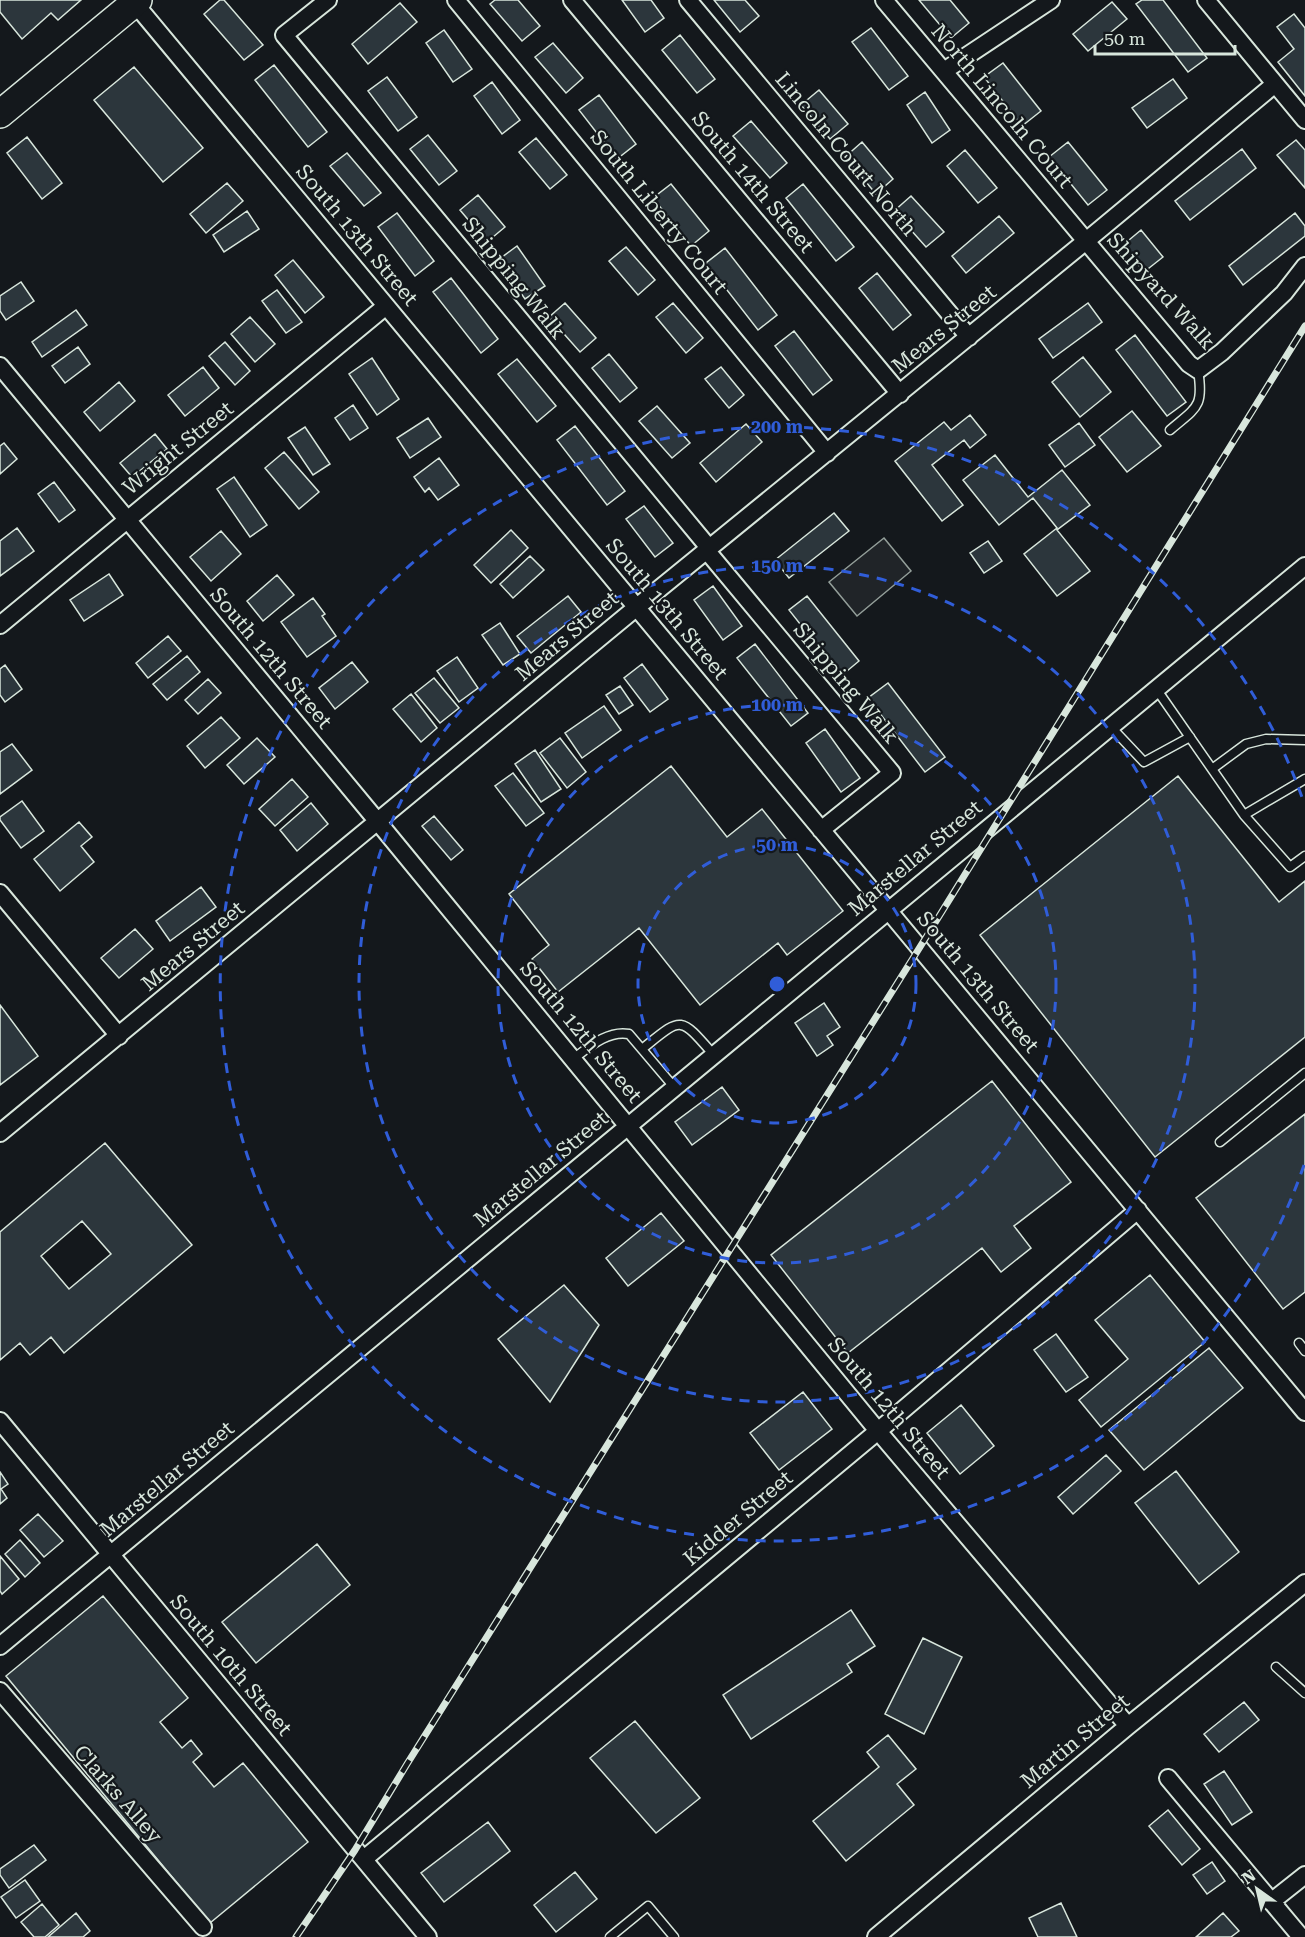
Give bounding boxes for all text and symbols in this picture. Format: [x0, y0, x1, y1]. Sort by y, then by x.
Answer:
scale bar [1095, 18, 1234, 56]
street label: North Lincoln Court [926, 19, 1078, 193]
text: 50 m [1104, 28, 1145, 49]
street label: Lincoln Court North [770, 67, 922, 241]
street label: South 14th Street [687, 107, 819, 257]
street label: South Liberty Court [586, 125, 732, 299]
street label: South 13th Street [291, 160, 423, 310]
street label: Shipping Walk [457, 212, 571, 344]
street label: Shipyard Walk [1102, 228, 1220, 354]
street label: Mears Street [887, 280, 1001, 378]
street label: Wright Street [118, 396, 238, 500]
text: 200 m [751, 416, 804, 437]
street label: South 13th Street [601, 534, 733, 684]
text: 150 m [751, 555, 804, 576]
street label: South 12th Street [205, 583, 337, 733]
street label: Mears Street [511, 586, 623, 686]
street label: Shipping Walk [789, 618, 903, 748]
text: 100 m [751, 694, 804, 715]
street label: Marstellar Street [843, 795, 987, 921]
text: 50 m [756, 834, 799, 855]
street label: Mears Street [137, 896, 249, 996]
street label: South 13th Street [912, 907, 1044, 1057]
street label: South 12th Street [515, 957, 647, 1107]
centre of rings [767, 974, 787, 994]
street label: Marstellar Street [469, 1106, 613, 1232]
street label: South 12th Street [823, 1333, 955, 1483]
street label: Marstellar Street [95, 1416, 239, 1542]
street label: Kidder Street [679, 1465, 797, 1570]
street label: South 10th Street [165, 1590, 297, 1740]
street label: Martin Street [1016, 1689, 1134, 1793]
street label: Clarks Alley [69, 1740, 167, 1848]
north arrow [1227, 1859, 1287, 1919]
text: N [1238, 1866, 1259, 1888]

